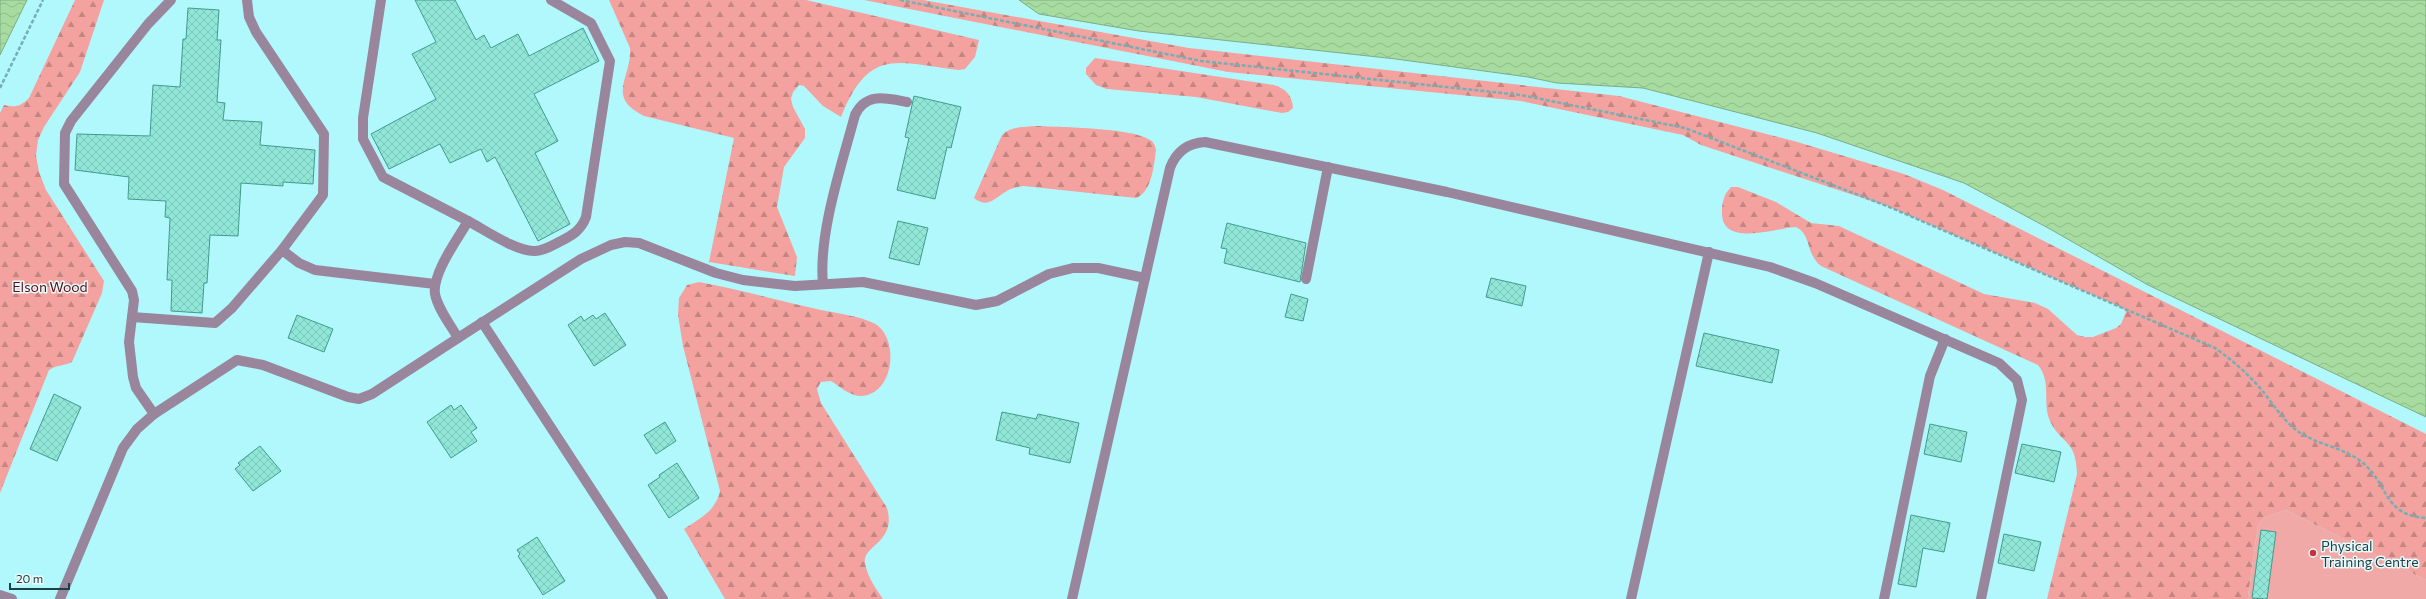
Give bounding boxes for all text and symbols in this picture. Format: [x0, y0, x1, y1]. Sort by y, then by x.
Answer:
park label: Elson Wood [12, 278, 88, 295]
place label: Physical Training Centre [2321, 537, 2419, 570]
marker: Physical Training Centre [2308, 548, 2318, 558]
scale bar [10, 565, 69, 591]
text: 20 m [16, 571, 43, 585]

